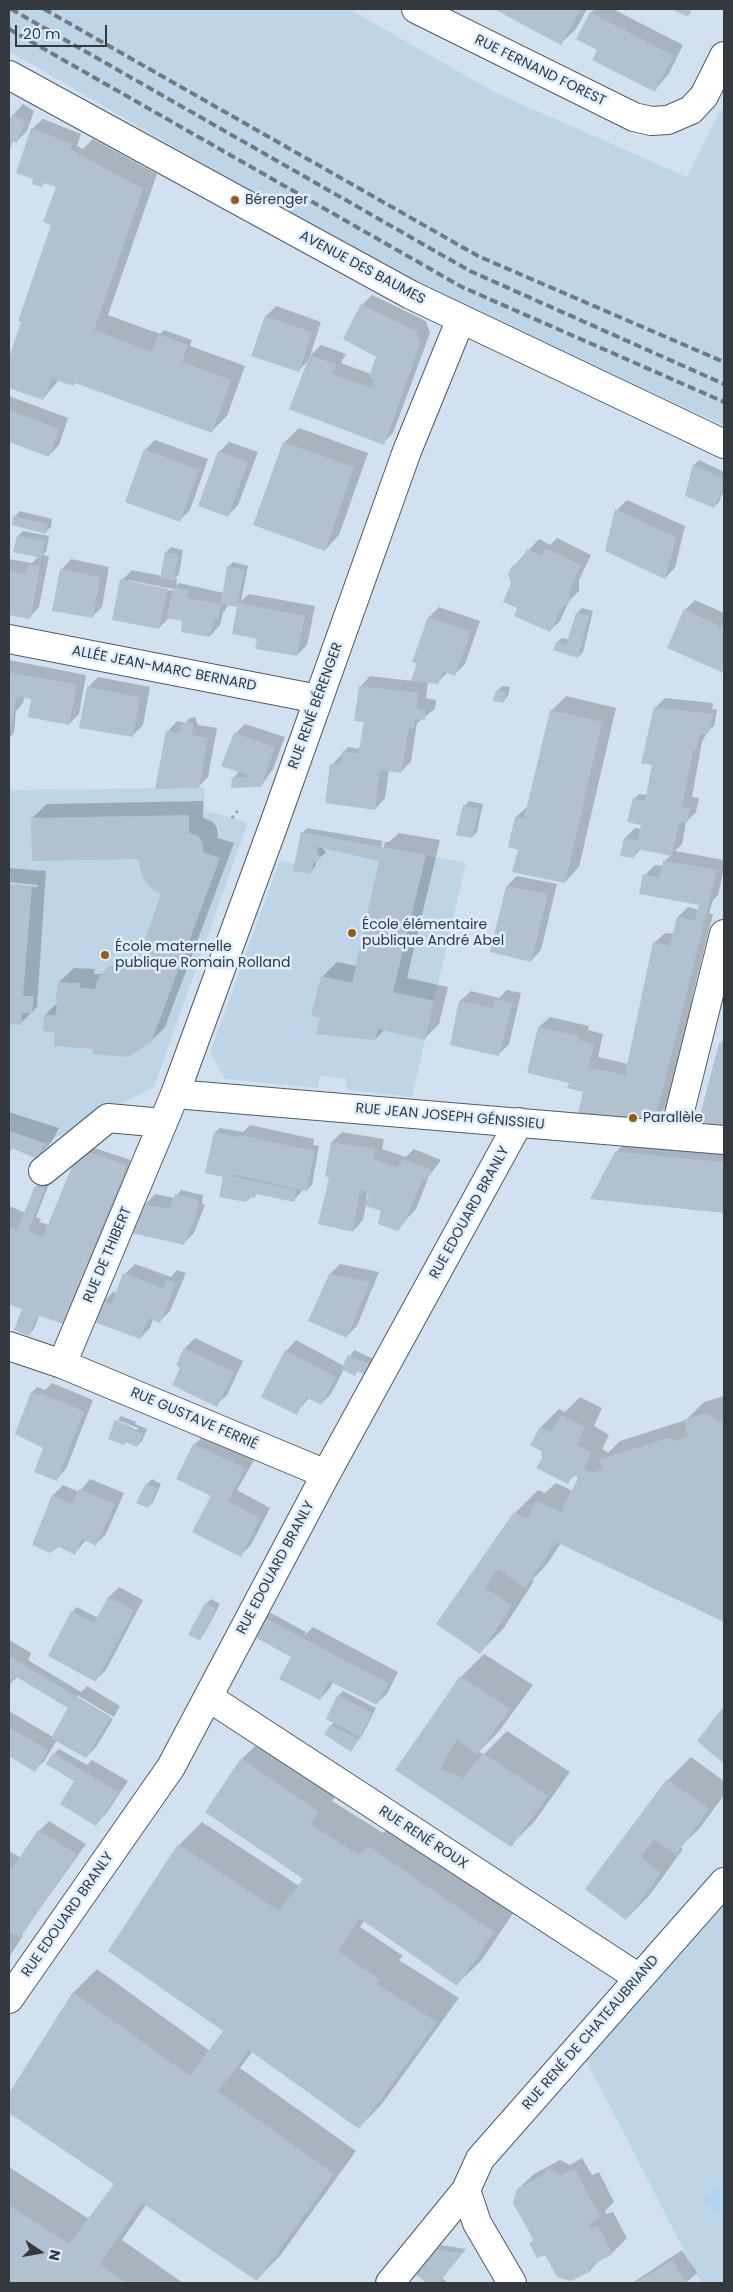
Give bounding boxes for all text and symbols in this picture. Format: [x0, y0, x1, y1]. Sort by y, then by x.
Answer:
scale bar [18, 15, 110, 47]
text: 20 m [23, 23, 61, 44]
street label: RUE FERNAND FOREST [472, 32, 608, 110]
place label: Bérenger [245, 192, 308, 208]
marker: Bérenger [229, 194, 241, 206]
street label: AVENUE DES BAUMES [296, 228, 428, 308]
street label: RUE RENÉ BÉRENGER [285, 641, 347, 771]
street label: ALLÉE JEAN-MARC BERNARD [70, 643, 258, 695]
place label: École élémentaire publique André Abel [362, 917, 504, 950]
marker: École élémentaire publique André Abel [346, 927, 358, 939]
place label: École maternelle publique Romain Rolland [115, 939, 290, 972]
marker: École maternelle publique Romain Rolland [99, 949, 111, 961]
street label: RUE JEAN JOSEPH GÉNISSIEU [355, 1100, 545, 1134]
place label: Parallèle [643, 1110, 703, 1126]
marker: Parallèle [627, 1112, 639, 1124]
street label: RUE EDOUARD BRANLY [427, 1144, 513, 1282]
street label: RUE DE THIBERT [80, 1205, 136, 1305]
street label: RUE GUSTAVE FERRIÉ [128, 1385, 260, 1453]
street label: RUE EDOUARD BRANLY [234, 1498, 318, 1638]
street label: RUE RENÉ ROUX [375, 1803, 471, 1873]
street label: RUE EDOUARD BRANLY [19, 1849, 117, 1981]
street label: RUE RENÉ DE CHATEAUBRIAND [519, 1952, 663, 2114]
north arrow [15, 2227, 65, 2277]
text: N [44, 2248, 66, 2262]

